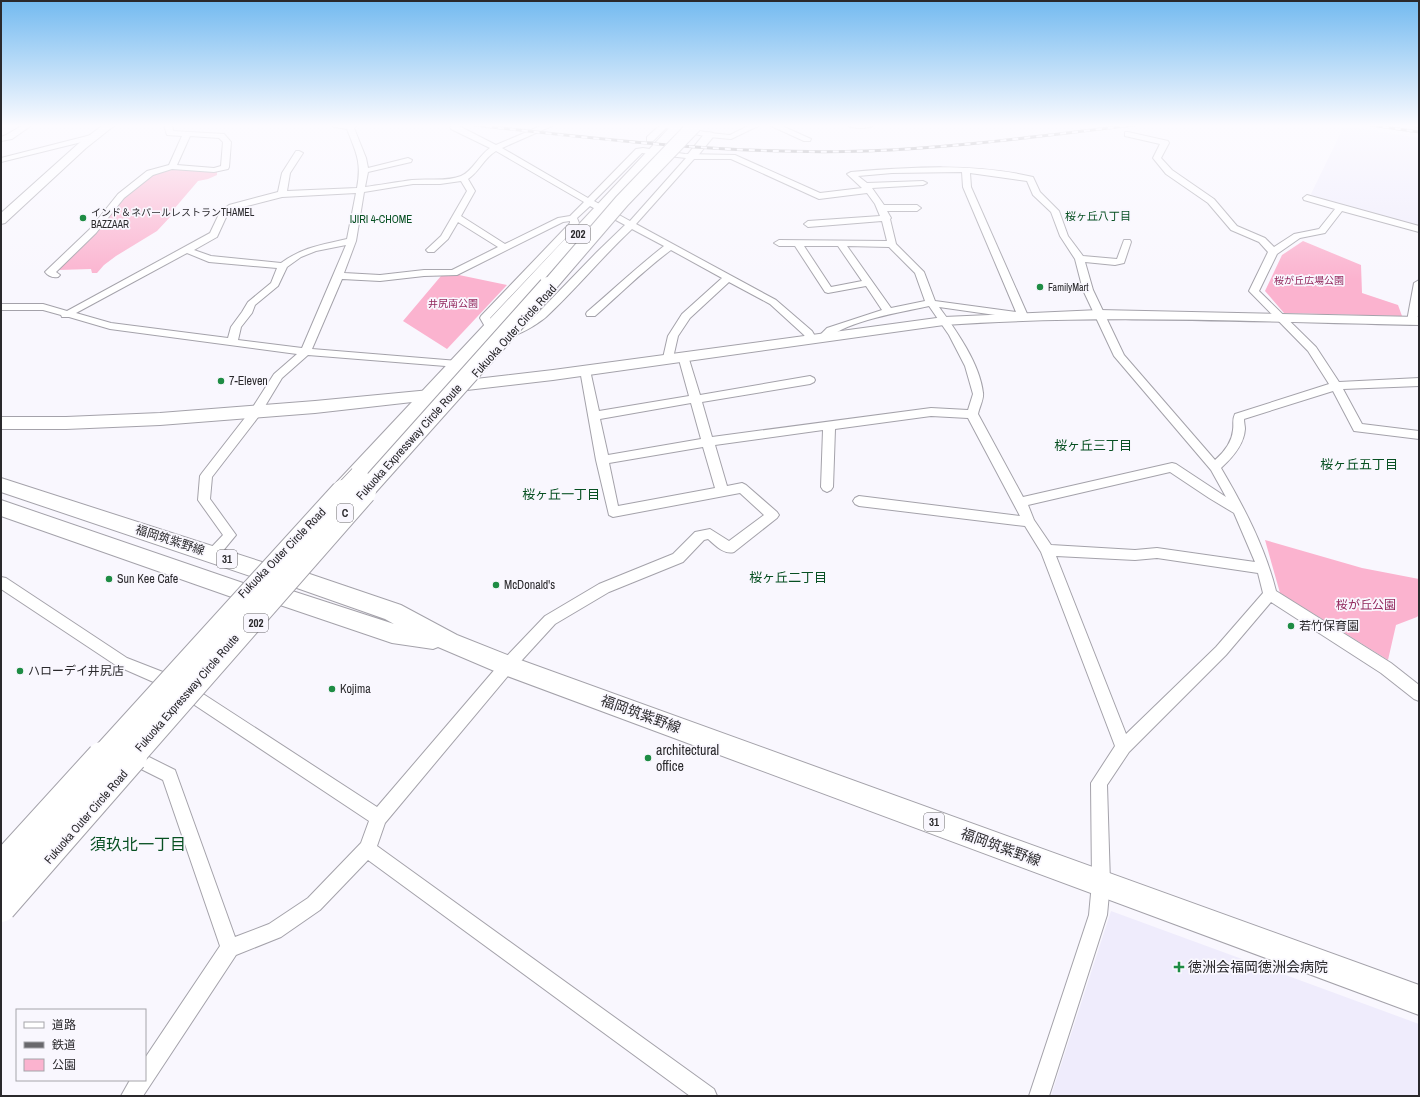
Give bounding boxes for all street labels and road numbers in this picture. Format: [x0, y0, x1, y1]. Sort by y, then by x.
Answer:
road number: 202 [566, 225, 590, 243]
street label: Fukuoka Outer Circle Road [468, 281, 560, 381]
street label: Fukuoka Expressway Circle Route [353, 381, 465, 503]
street label: Fukuoka Outer Circle Road [235, 504, 329, 602]
road number: C [337, 504, 353, 522]
street label: 福岡筑紫野線 [133, 521, 207, 559]
road number: 31 [217, 550, 237, 568]
road number: 202 [244, 614, 268, 632]
street label: Fukuoka Expressway Circle Route [131, 631, 243, 755]
street label: 福岡筑紫野線 [598, 691, 684, 737]
street label: Fukuoka Outer Circle Road [41, 767, 131, 867]
road number: 31 [924, 813, 944, 831]
street label: 福岡筑紫野線 [958, 824, 1044, 870]

